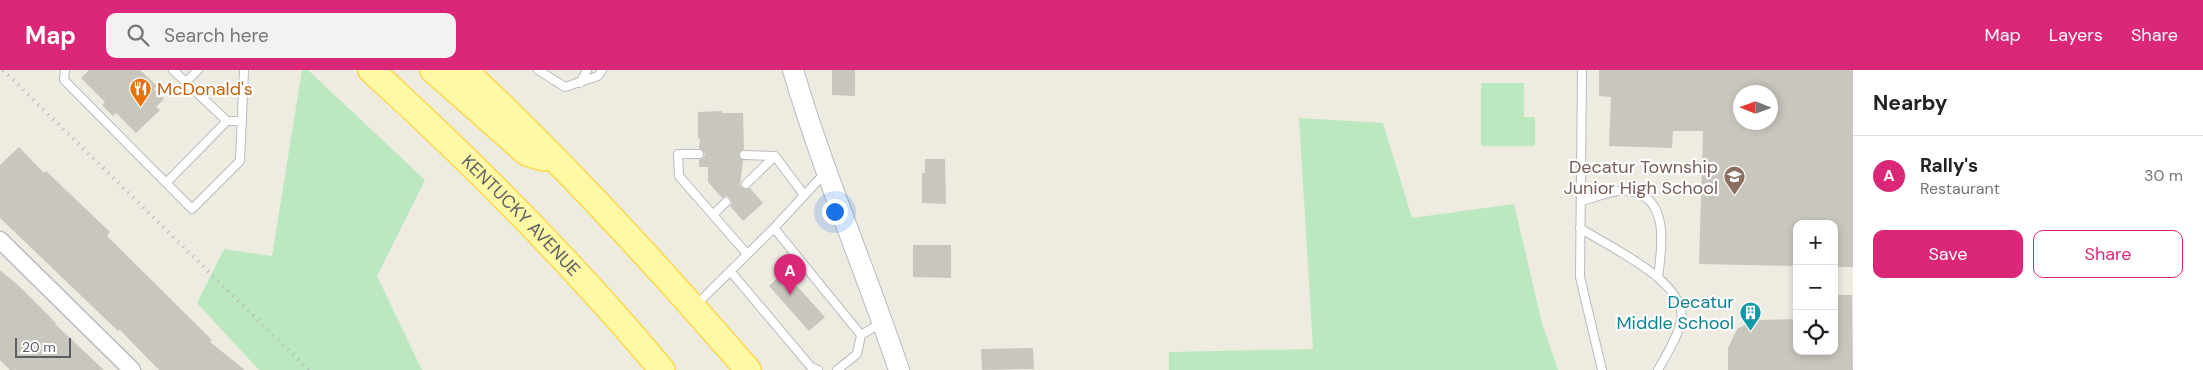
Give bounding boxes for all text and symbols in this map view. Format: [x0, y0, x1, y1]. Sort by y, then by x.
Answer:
search box [106, 13, 456, 58]
text: Map [25, 20, 76, 51]
icon: search [124, 21, 152, 49]
text: Search here [164, 23, 269, 48]
text: Map [1985, 23, 2021, 47]
text: Layers [2049, 23, 2103, 47]
text: Share [2131, 23, 2178, 47]
restaurant icon: McDonald's [129, 77, 153, 108]
place label: McDonald's [157, 77, 253, 101]
north arrow [1733, 85, 1778, 130]
text: Nearby [1873, 89, 1947, 117]
street label: KENTUCKY AVENUE [456, 150, 586, 281]
text: Rally's [1920, 153, 1978, 178]
place label: Decatur Township Junior High School [1564, 155, 1718, 200]
school or university icon: Decatur Township Junior High School [1722, 165, 1746, 196]
text: A [1883, 165, 1895, 186]
text: 30 m [2144, 165, 2183, 186]
text: Restaurant [1920, 178, 2000, 199]
your location [822, 199, 848, 225]
map controls [1793, 220, 1838, 355]
button: + [1793, 220, 1838, 265]
button: Save [1873, 230, 2023, 278]
button: Share [2033, 230, 2183, 278]
pin: A [774, 254, 806, 295]
button: − [1793, 265, 1838, 310]
place label: Decatur Middle School [1616, 290, 1734, 335]
building icon: Decatur Middle School [1738, 300, 1762, 331]
button: locate [1793, 310, 1838, 355]
scale bar [15, 335, 71, 358]
text: 20 m [22, 338, 56, 356]

